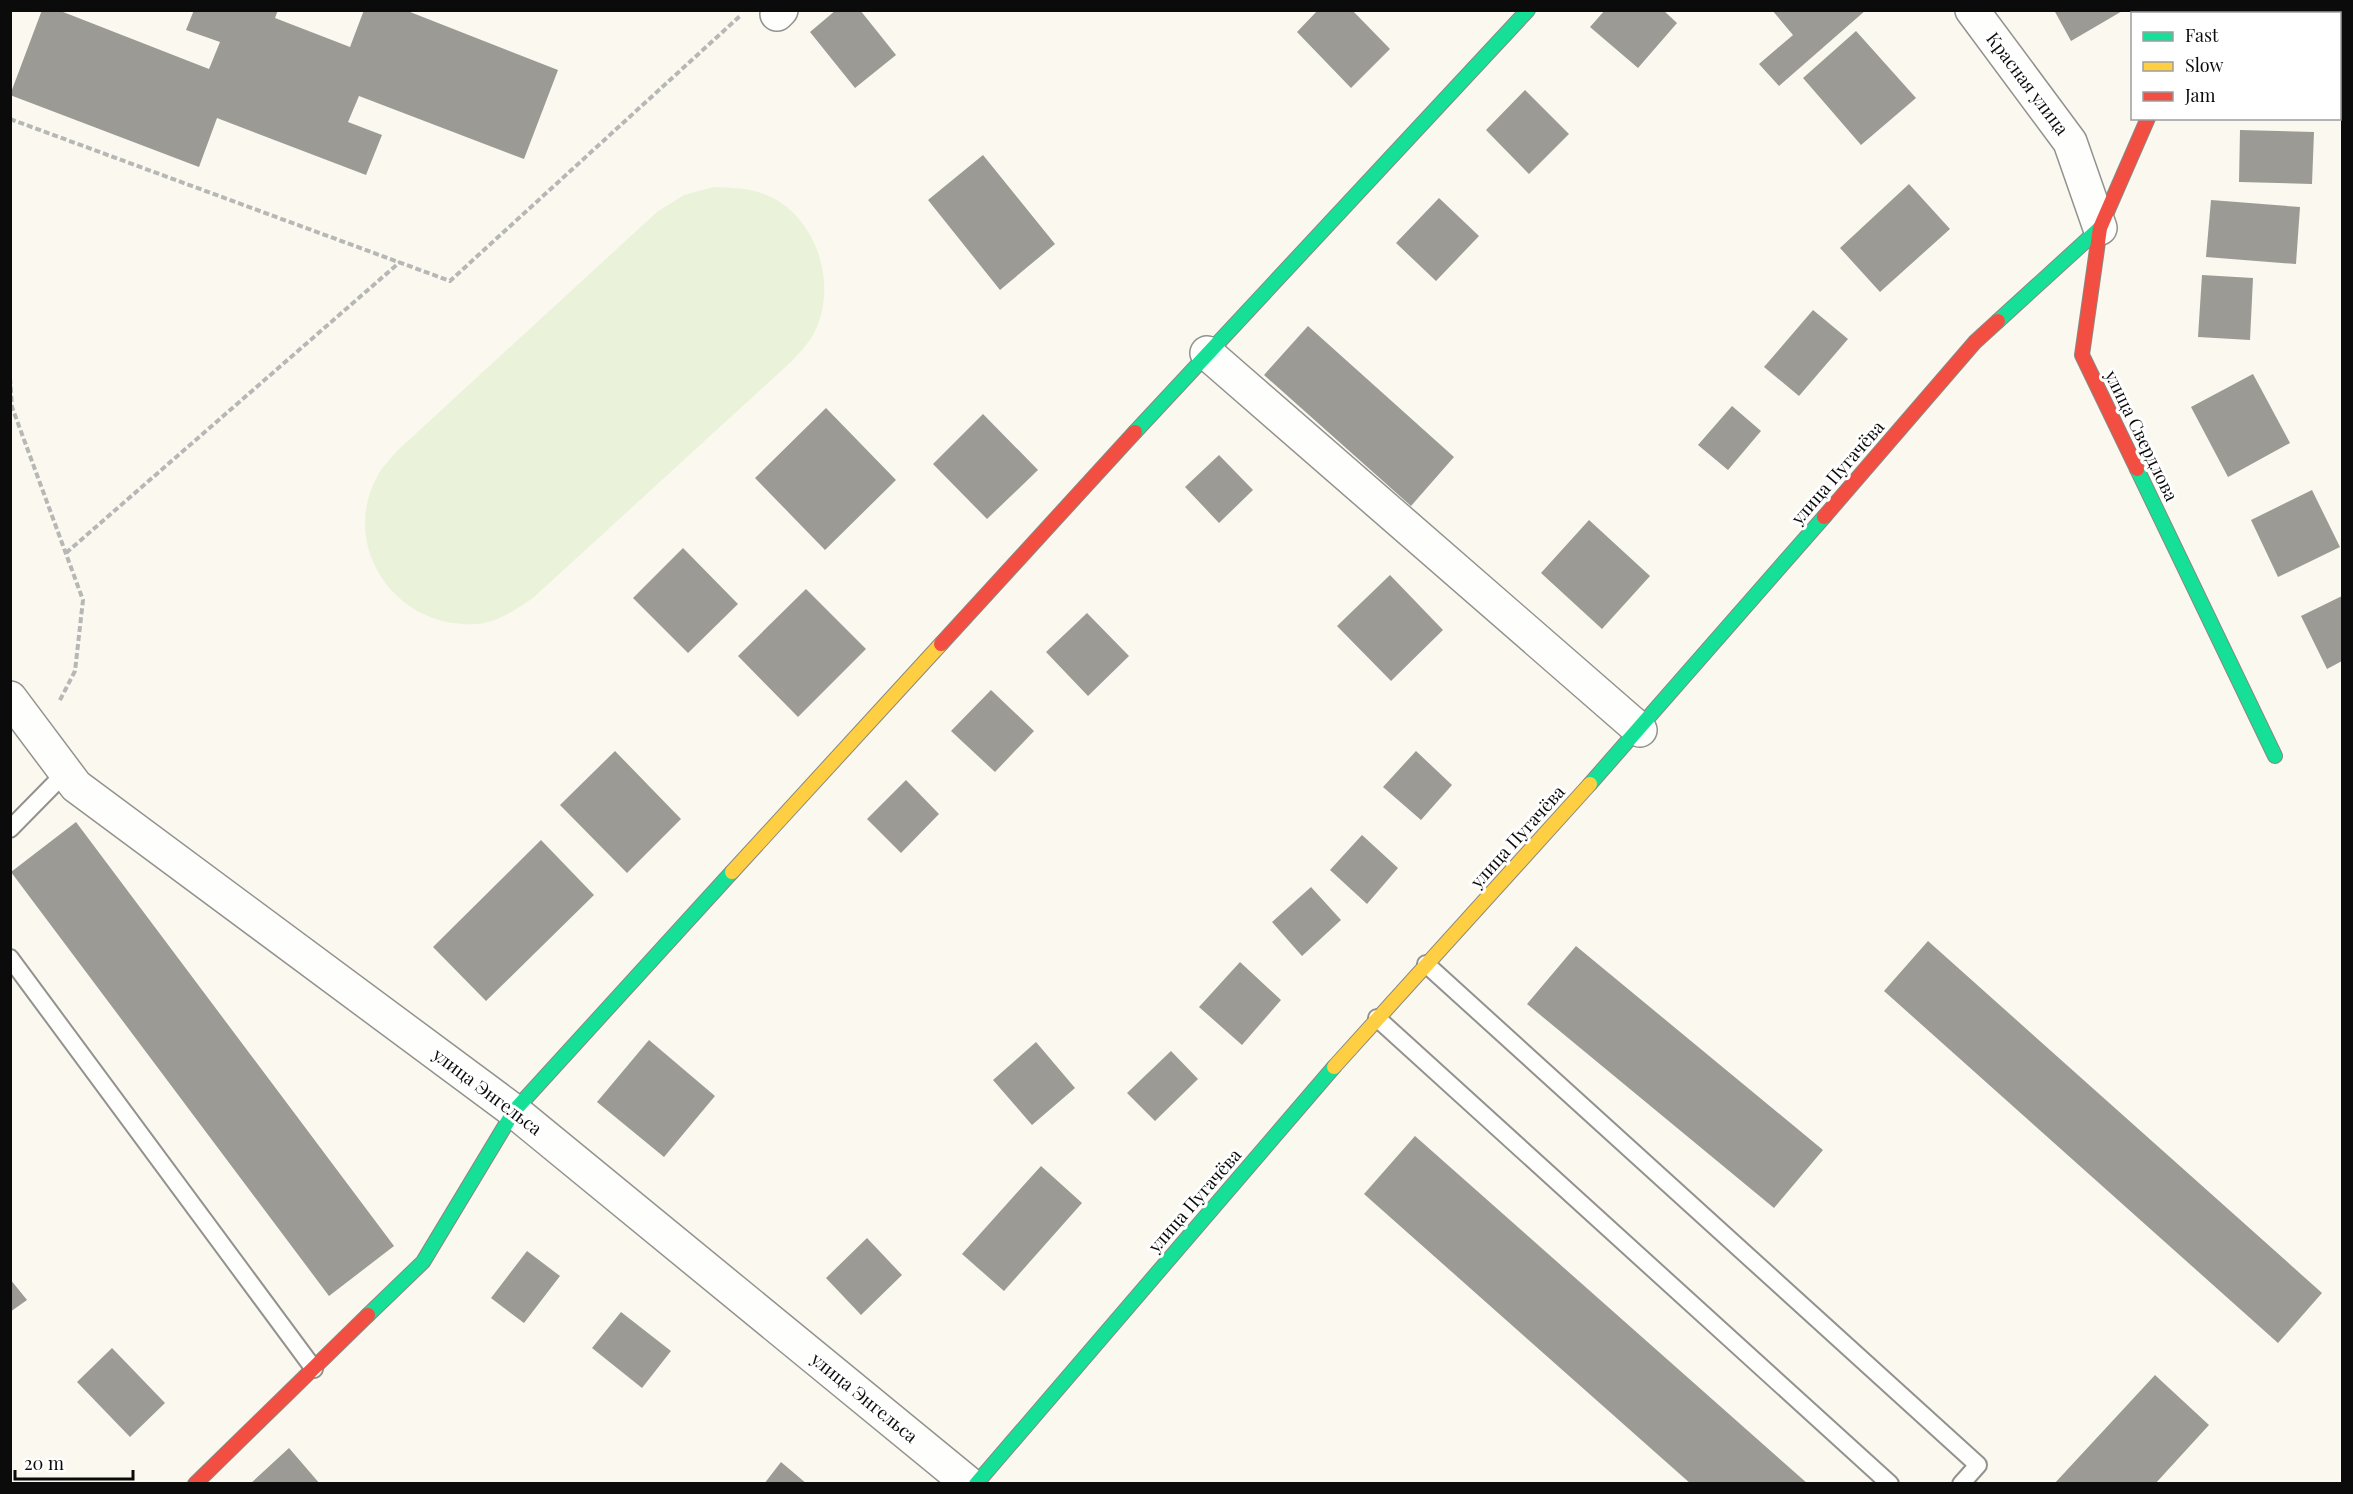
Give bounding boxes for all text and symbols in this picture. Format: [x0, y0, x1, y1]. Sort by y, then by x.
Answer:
legend [2131, 12, 2341, 120]
text: Fast [2185, 23, 2219, 47]
street label: Красная улица [1981, 27, 2074, 140]
text: Slow [2185, 53, 2223, 77]
text: Jam [2184, 83, 2215, 107]
street label: улица Свердлова [2099, 365, 2184, 505]
street label: улица Пугачёва [1785, 415, 1889, 530]
street label: улица Пугачёва [1464, 780, 1570, 894]
street label: улица Энгельса [427, 1042, 547, 1140]
street label: улица Пугачёва [1142, 1143, 1246, 1258]
street label: улица Энгельса [805, 1346, 923, 1448]
scale bar [15, 1443, 134, 1481]
text: 20 m [24, 1451, 64, 1475]

